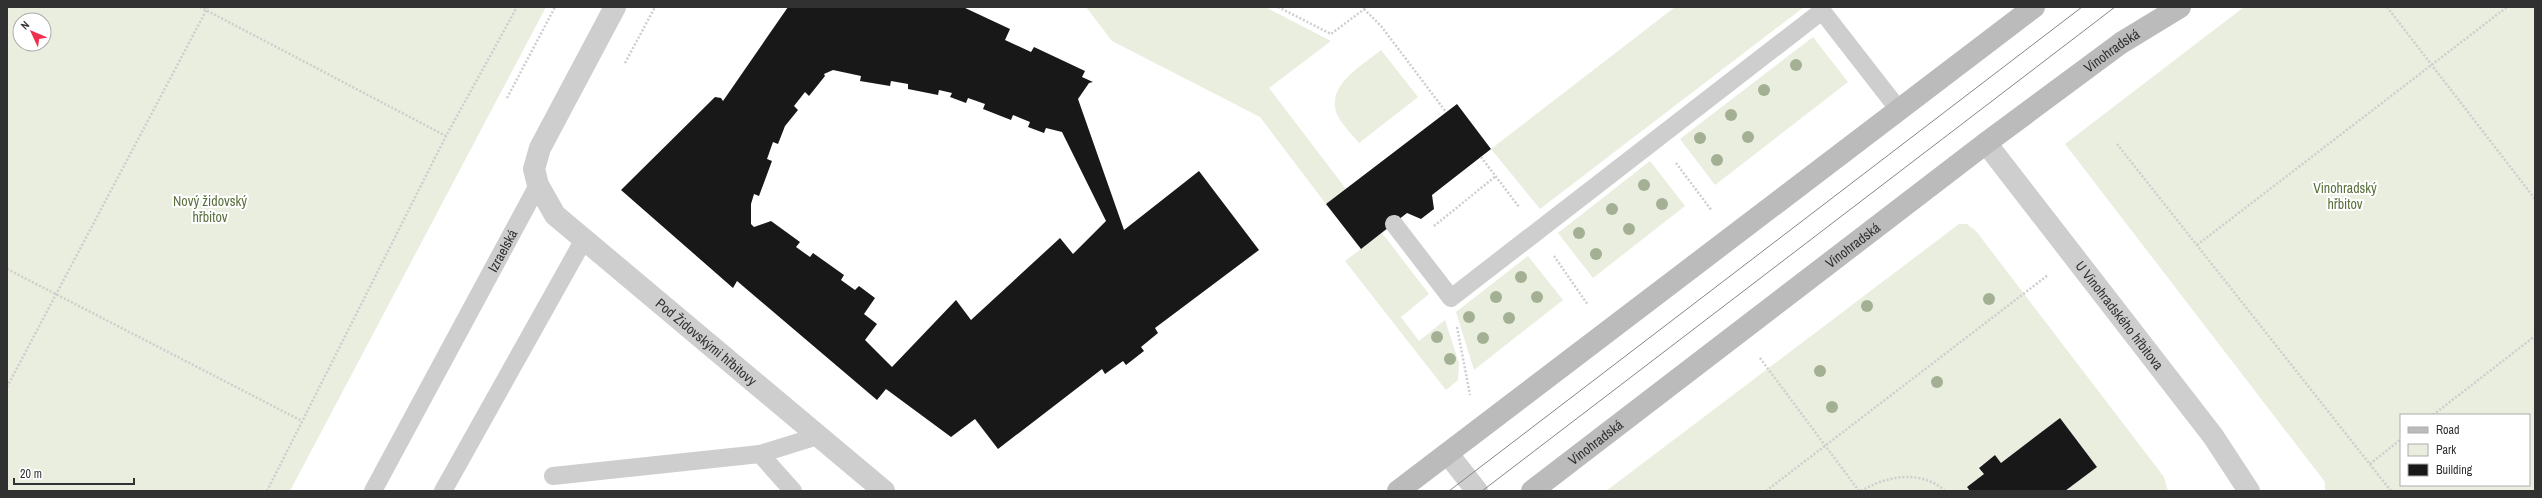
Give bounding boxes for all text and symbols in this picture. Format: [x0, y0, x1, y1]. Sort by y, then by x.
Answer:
north arrow [12, 12, 52, 52]
text: N [18, 18, 32, 32]
street label: Vinohradská [2080, 25, 2143, 77]
park label: Vinohradský hřbitov [2313, 179, 2377, 213]
park label: Nový židovský hřbitov [173, 192, 247, 226]
street label: Vinohradská [1822, 218, 1884, 272]
street label: Izraelská [484, 226, 522, 275]
street label: U Vinohradského hřbitova [2072, 257, 2168, 374]
street label: Pod Židovskými hřbitovy [652, 294, 761, 390]
legend [2400, 414, 2530, 486]
street label: Vinohradská [1564, 415, 1627, 469]
text: Road [2436, 422, 2460, 438]
text: Park [2436, 442, 2456, 458]
scale bar [14, 460, 134, 486]
text: Building [2436, 462, 2473, 478]
text: 20 m [20, 466, 42, 482]

